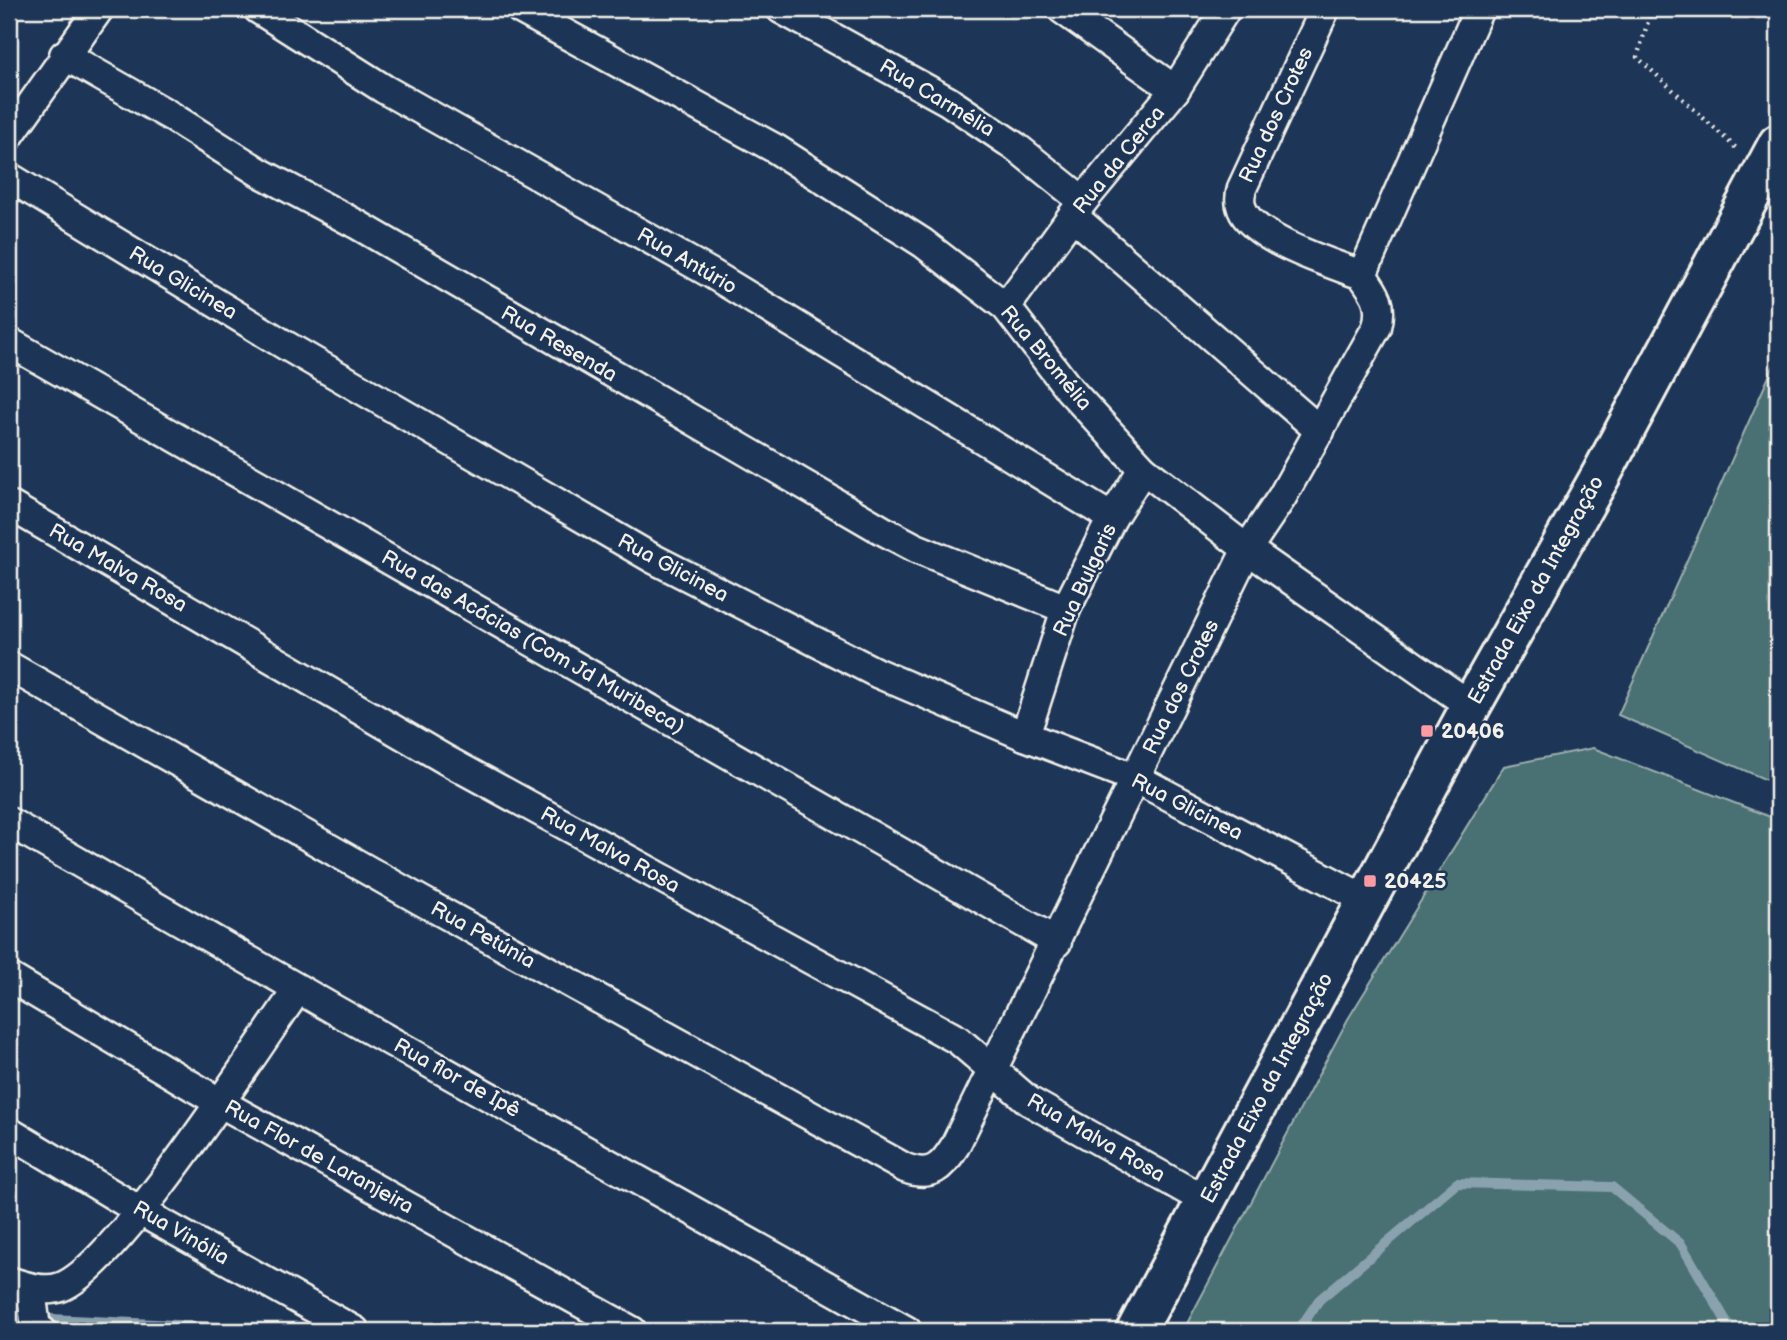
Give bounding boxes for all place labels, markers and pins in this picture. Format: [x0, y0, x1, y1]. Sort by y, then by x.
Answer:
place label: 20406 [1441, 719, 1504, 744]
marker: 20406 [1419, 723, 1435, 739]
place label: 20425 [1384, 869, 1446, 894]
marker: 20425 [1362, 873, 1378, 889]

